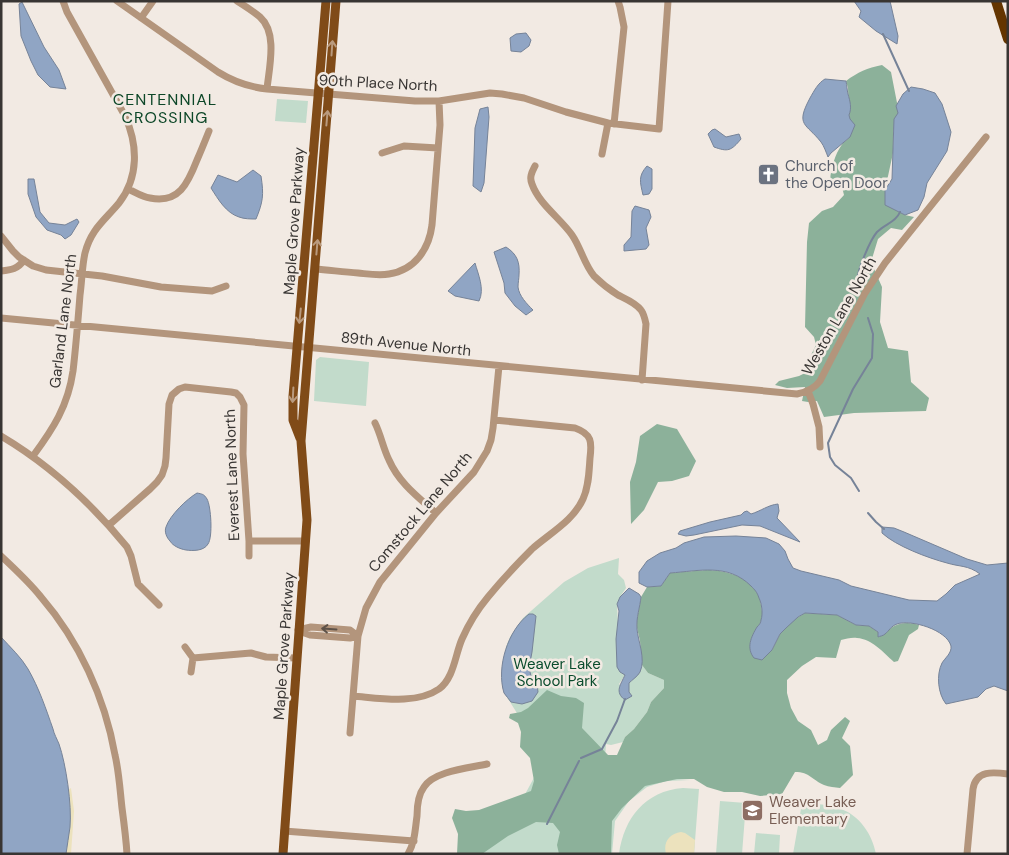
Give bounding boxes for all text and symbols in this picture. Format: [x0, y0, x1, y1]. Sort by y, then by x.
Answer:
one-way arrow [328, 40, 337, 56]
street label: 90th Place North [318, 70, 438, 96]
district label: CENTENNIAL CROSSING [113, 89, 217, 128]
one-way arrow [322, 110, 332, 126]
street label: Maple Grove Parkway [279, 146, 309, 296]
place label: Church of the Open Door [785, 156, 888, 193]
church icon: Church of the Open Door [757, 163, 781, 187]
one-way arrow [312, 240, 321, 256]
street label: Garland Lane North [45, 253, 81, 389]
street label: Weston Lane North [797, 253, 881, 379]
one-way arrow [295, 308, 305, 324]
street label: 89th Avenue North [340, 327, 472, 361]
one-way arrow [289, 386, 298, 402]
street label: Everest Lane North [220, 409, 244, 541]
street label: Comstock Lane North [364, 448, 476, 576]
street label: Maple Grove Parkway [269, 571, 299, 721]
one-way arrow [321, 624, 337, 633]
park label: Weaver Lake School Park [513, 654, 601, 691]
place label: Weaver Lake Elementary [769, 792, 856, 829]
school or university icon: Weaver Lake Elementary [741, 799, 765, 823]

